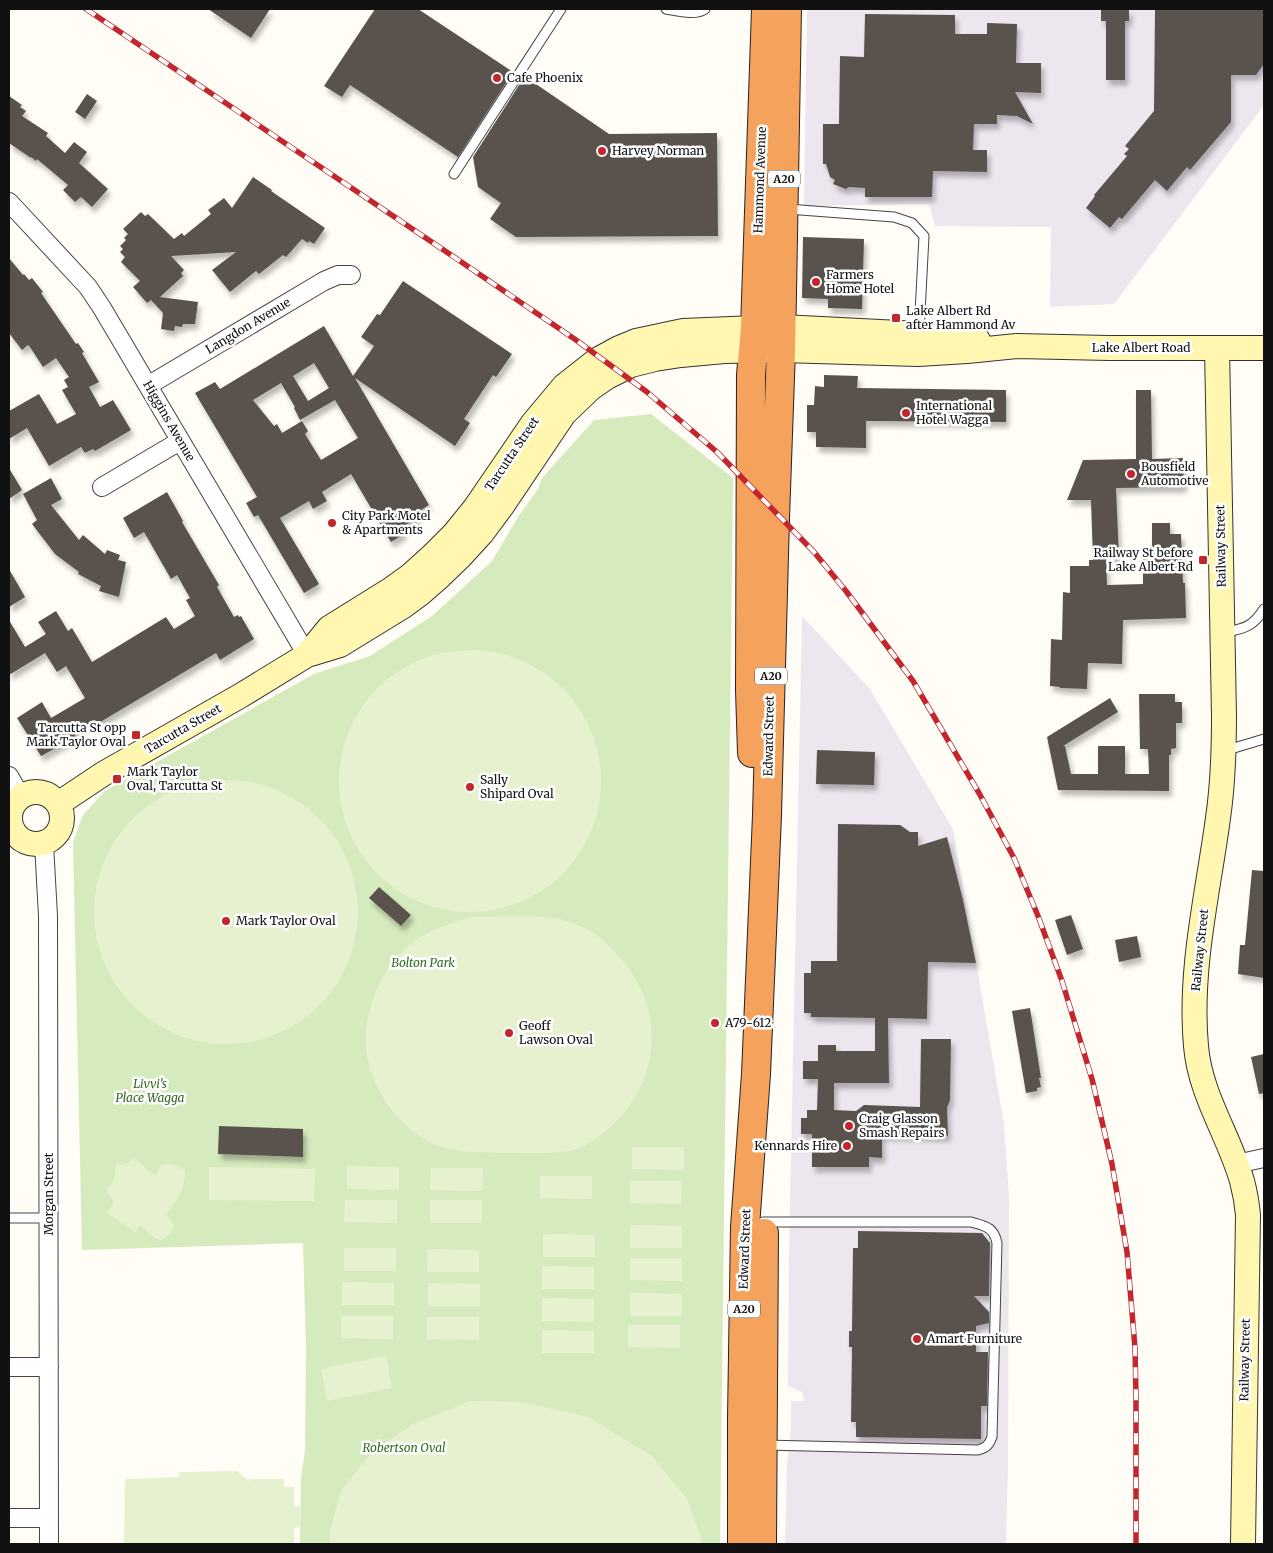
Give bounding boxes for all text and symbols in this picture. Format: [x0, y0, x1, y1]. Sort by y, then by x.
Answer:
place label: Cafe Phoenix [507, 70, 584, 85]
marker: Cafe Phoenix [491, 72, 503, 84]
street label: Hammond Avenue [750, 126, 769, 234]
place label: Harvey Norman [612, 143, 704, 158]
marker: Harvey Norman [596, 145, 608, 157]
road number: A20 [768, 170, 800, 188]
place label: Farmers Home Hotel [826, 267, 895, 296]
marker: Farmers Home Hotel [810, 276, 822, 288]
street label: Langdon Avenue [203, 294, 293, 357]
place label: Lake Albert Rd after Hammond Av [906, 303, 1015, 332]
marker: Lake Albert Rd after Hammond Av [890, 312, 902, 324]
street label: Lake Albert Road [1092, 340, 1190, 355]
street label: Higgins Avenue [140, 378, 199, 464]
place label: International Hotel Wagga [916, 398, 993, 427]
marker: International Hotel Wagga [900, 407, 912, 419]
street label: Tarcutta Street [481, 414, 542, 494]
place label: Bousfield Automotive [1140, 459, 1208, 488]
marker: Bousfield Automotive [1125, 468, 1137, 480]
street label: Railway Street [1212, 504, 1229, 588]
place label: City Park Motel & Apartments [342, 508, 431, 537]
marker: City Park Motel & Apartments [326, 517, 338, 529]
place label: Railway St before Lake Albert Rd [1094, 545, 1193, 574]
marker: Railway St before Lake Albert Rd [1197, 554, 1209, 566]
road number: A20 [755, 668, 787, 684]
street label: Edward Street [760, 695, 777, 777]
street label: Tarcutta Street [142, 700, 224, 757]
place label: Tarcutta St opp Mark Taylor Oval [26, 720, 126, 749]
marker: Tarcutta St opp Mark Taylor Oval [130, 729, 142, 741]
place label: Mark Taylor Oval, Tarcutta St [127, 764, 223, 793]
place label: Sally Shipard Oval [480, 772, 554, 801]
marker: Mark Taylor Oval, Tarcutta St [111, 773, 123, 785]
marker: Sally Shipard Oval [464, 781, 476, 793]
street label: Railway Street [1188, 908, 1211, 992]
place label: Mark Taylor Oval [236, 913, 336, 928]
marker: Mark Taylor Oval [220, 915, 232, 927]
park label: Bolton Park [391, 955, 455, 970]
place label: A79-612 [724, 1015, 771, 1030]
marker: A79-612 [709, 1017, 721, 1029]
place label: Geoff Lawson Oval [519, 1018, 593, 1047]
marker: Geoff Lawson Oval [503, 1027, 515, 1039]
park label: Livvi’s Place Wagga [115, 1076, 185, 1105]
place label: Craig Glasson Smash Repairs [859, 1111, 944, 1140]
marker: Craig Glasson Smash Repairs [843, 1120, 855, 1132]
place label: Kennards Hire [754, 1138, 837, 1153]
marker: Kennards Hire [841, 1140, 853, 1152]
street label: Morgan Street [41, 1152, 56, 1235]
street label: Edward Street [736, 1208, 753, 1290]
road number: A20 [728, 1300, 760, 1318]
street label: Railway Street [1236, 1318, 1253, 1402]
place label: Amart Furniture [926, 1331, 1022, 1346]
marker: Amart Furniture [911, 1333, 923, 1345]
park label: Robertson Oval [362, 1440, 446, 1455]

